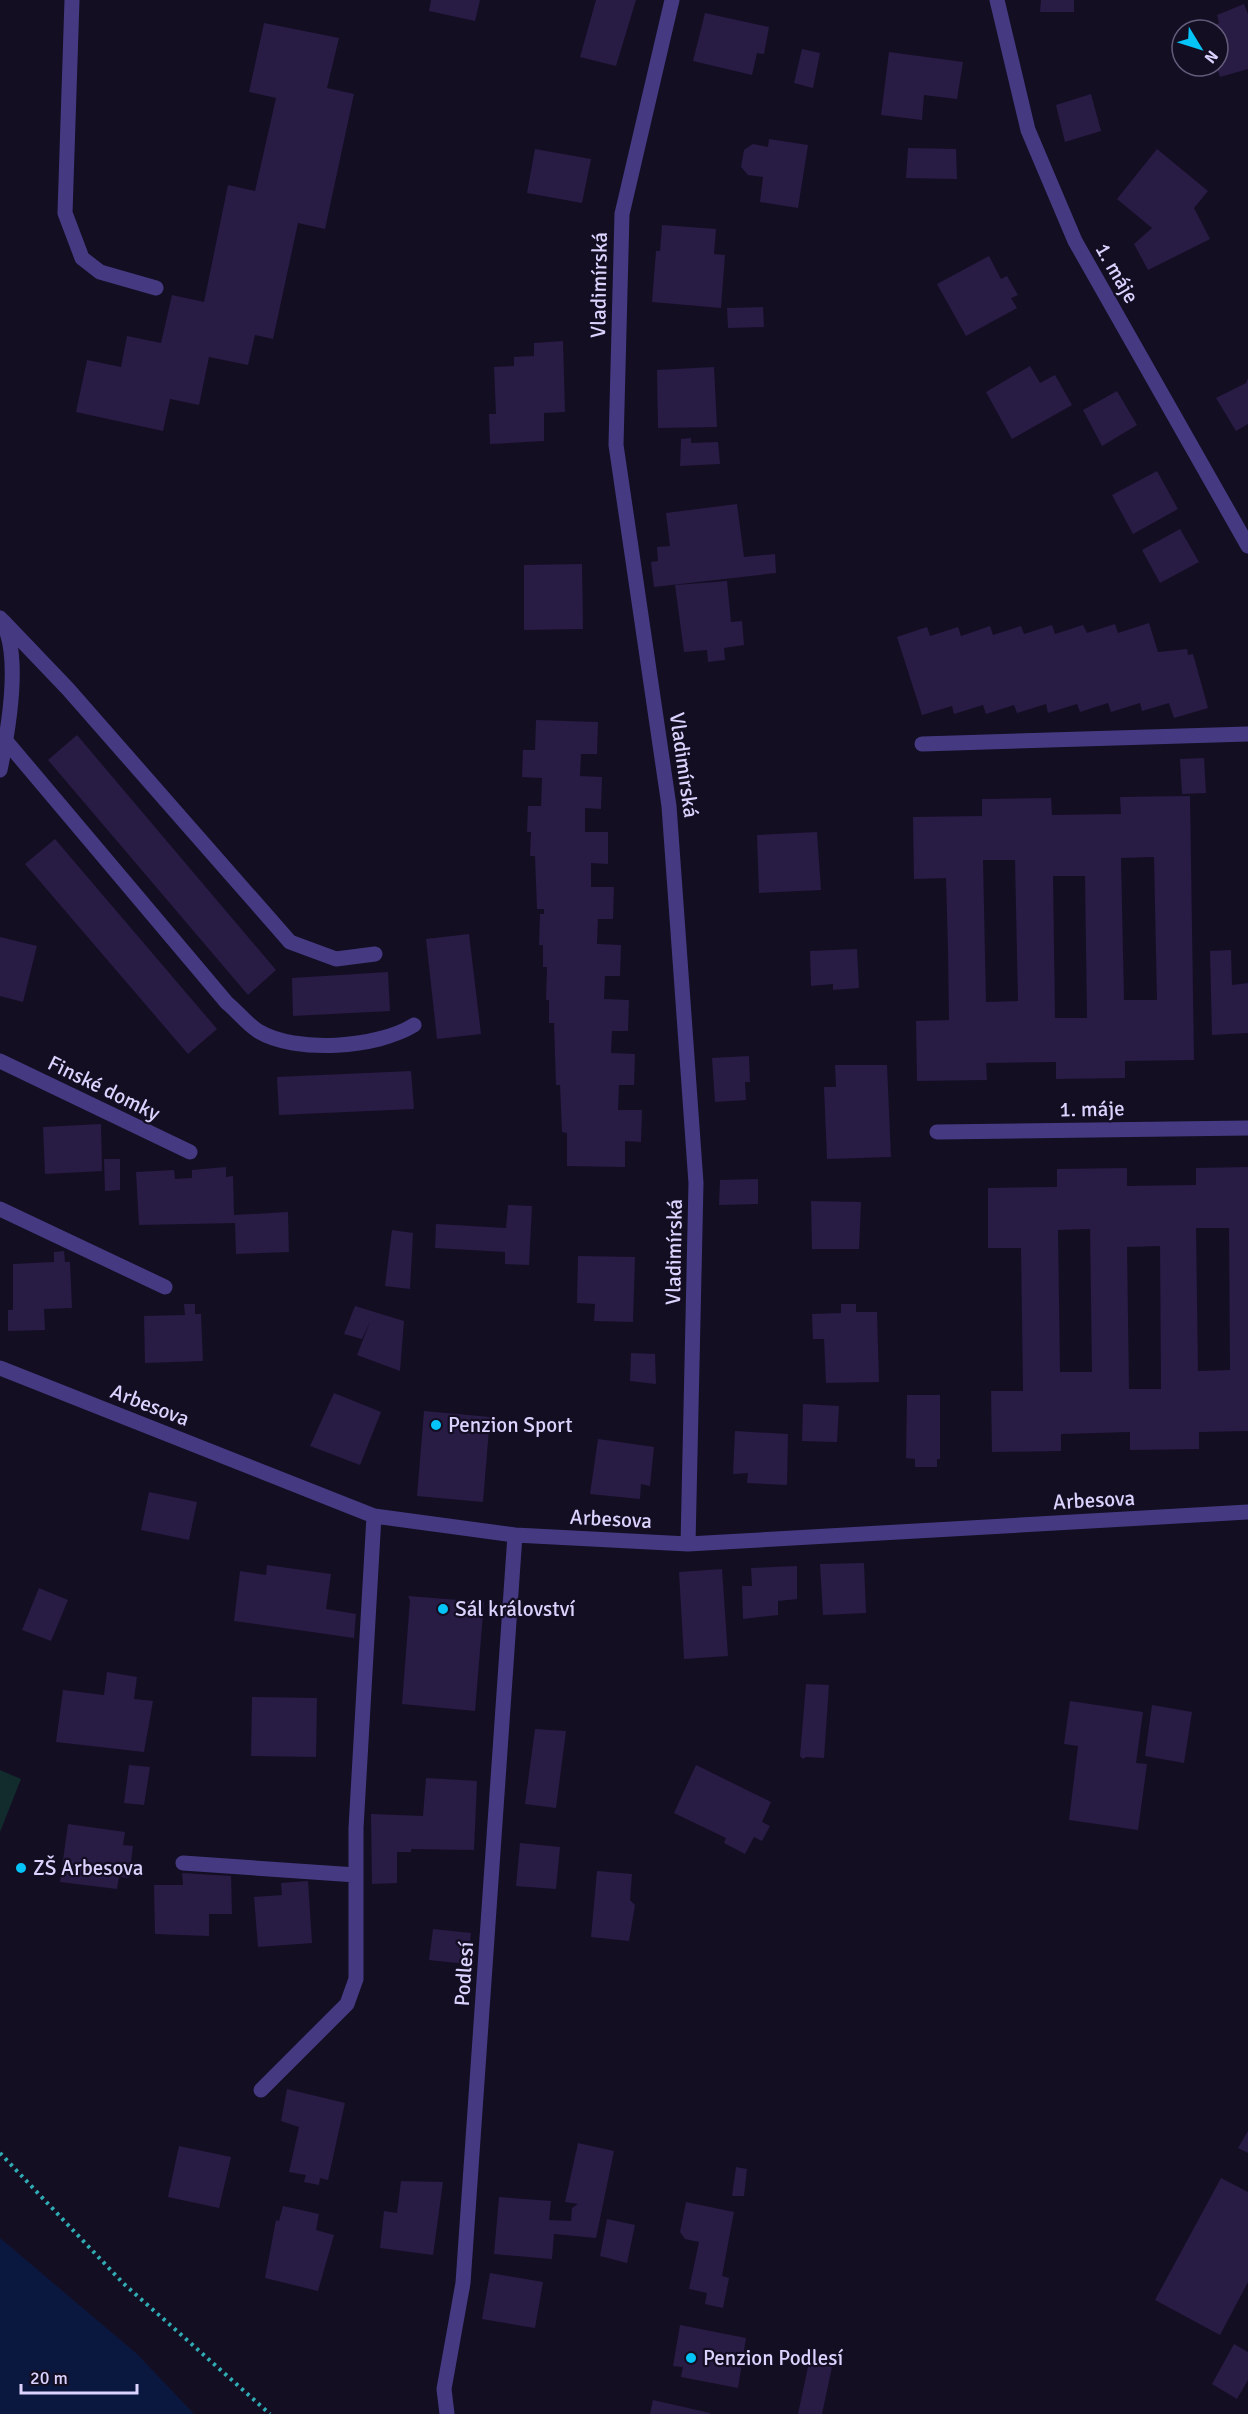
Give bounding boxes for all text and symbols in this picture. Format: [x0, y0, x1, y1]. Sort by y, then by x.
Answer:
north arrow [1170, 18, 1230, 78]
text: N [1200, 46, 1222, 67]
street label: Vladimírská [585, 232, 613, 338]
street label: 1. máje [1089, 238, 1145, 308]
street label: Vladimírská [664, 711, 704, 819]
street label: Finské domky [44, 1050, 165, 1126]
street label: 1. máje [1059, 1095, 1125, 1123]
street label: Vladimírská [660, 1199, 688, 1305]
street label: Arbesova [107, 1378, 193, 1432]
place label: Penzion Sport [448, 1412, 573, 1438]
marker: Penzion Sport [429, 1418, 443, 1432]
street label: Arbesova [1052, 1485, 1136, 1515]
street label: Arbesova [569, 1504, 653, 1534]
place label: Sál království [455, 1596, 575, 1622]
marker: Sál království [436, 1602, 450, 1616]
place label: ZŠ Arbesova [33, 1855, 143, 1881]
marker: ZŠ Arbesova [14, 1861, 28, 1875]
street label: Podlesí [449, 1940, 479, 2007]
place label: Penzion Podlesí [703, 2345, 843, 2371]
marker: Penzion Podlesí [684, 2351, 698, 2365]
scale bar [21, 2357, 136, 2395]
text: 20 m [30, 2367, 68, 2389]

